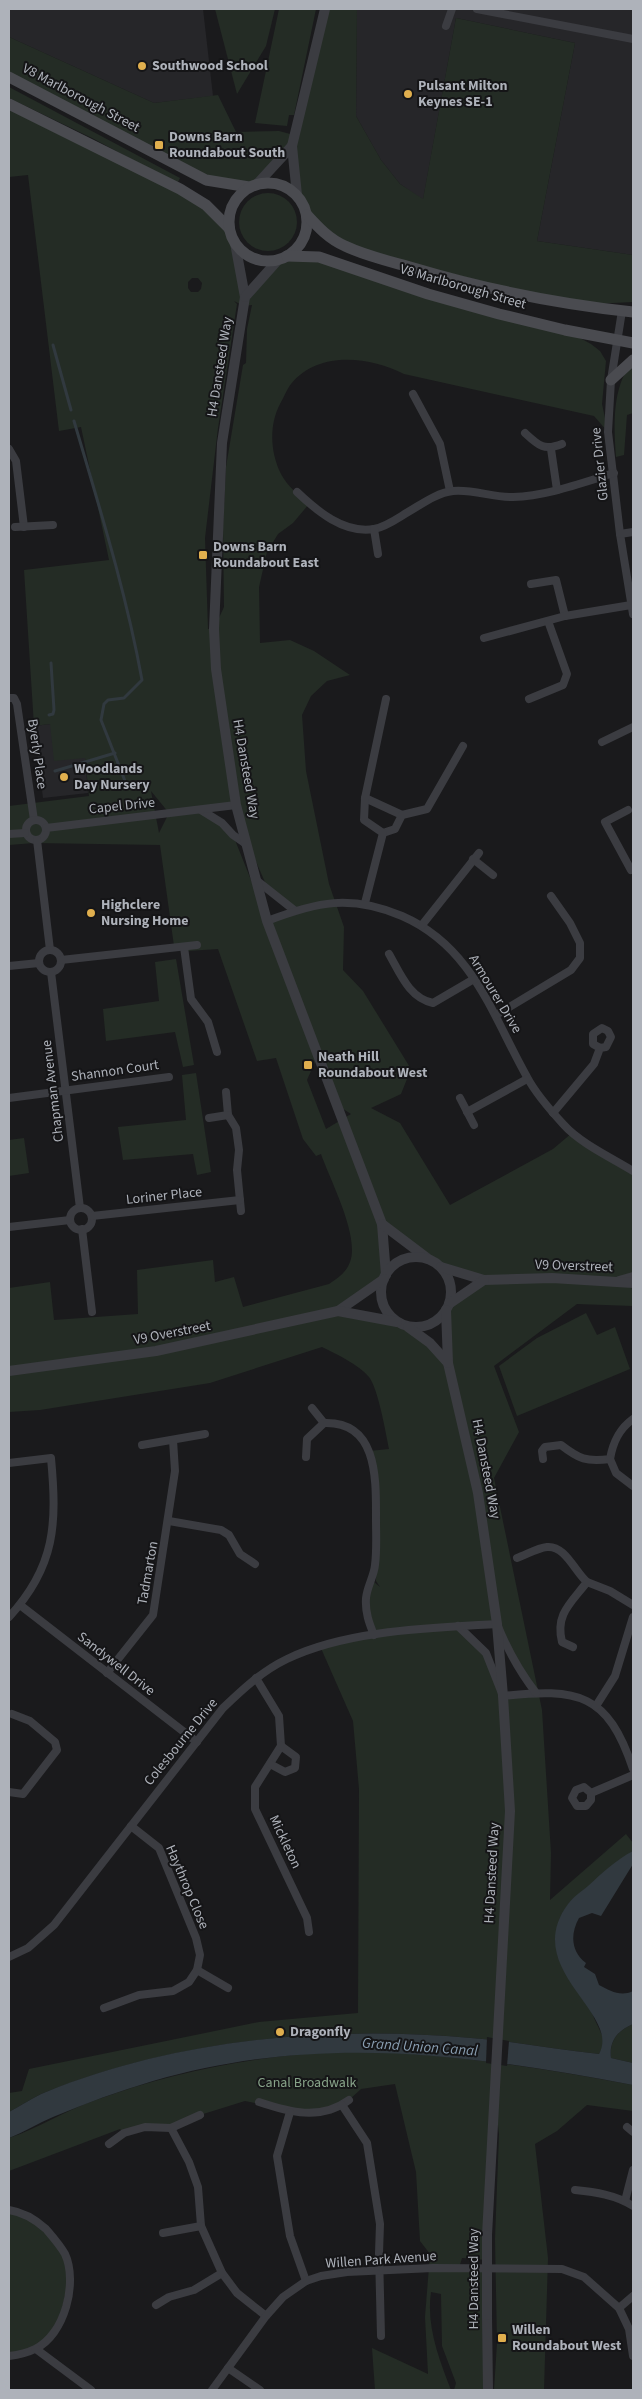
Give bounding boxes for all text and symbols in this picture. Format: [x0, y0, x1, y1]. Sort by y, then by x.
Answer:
place label: Southwood School [152, 56, 268, 76]
street label: V8 Marlborough Street [19, 59, 144, 138]
marker: Southwood School [136, 60, 148, 72]
place label: Pulsant Milton Keynes SE-1 [418, 76, 507, 112]
marker: Pulsant Milton Keynes SE-1 [402, 88, 414, 100]
place label: Downs Barn Roundabout South [169, 127, 285, 163]
marker: Downs Barn Roundabout South [153, 139, 165, 151]
street label: V8 Marlborough Street [398, 259, 529, 315]
street label: H4 Dansteed Way [202, 315, 238, 419]
street label: Glazier Drive [586, 426, 614, 502]
place label: Downs Barn Roundabout East [213, 537, 319, 573]
marker: Downs Barn Roundabout East [197, 549, 209, 561]
street label: H4 Dansteed Way [227, 717, 265, 821]
street label: Byerly Place [22, 718, 52, 791]
place label: Woodlands Day Nursery [74, 759, 150, 795]
marker: Woodlands Day Nursery [58, 771, 70, 783]
street label: Capel Drive [88, 793, 156, 819]
place label: Highclere Nursing Home [101, 895, 189, 931]
marker: Highclere Nursing Home [85, 907, 97, 919]
street label: Armourer Drive [464, 951, 527, 1037]
street label: Chapman Avenue [37, 1039, 69, 1143]
place label: Neath Hill Roundabout West [318, 1047, 428, 1083]
street label: Shannon Court [70, 1055, 160, 1087]
marker: Neath Hill Roundabout West [302, 1059, 314, 1071]
street label: Loriner Place [125, 1182, 203, 1210]
street label: V9 Overstreet [535, 1255, 614, 1277]
street label: V9 Overstreet [132, 1316, 212, 1350]
street label: H4 Dansteed Way [467, 1417, 506, 1521]
street label: Tadmarton [133, 1539, 163, 1607]
street label: Sandywell Drive [73, 1627, 159, 1701]
street label: Colesbourne Drive [139, 1694, 223, 1790]
street label: Mickleton [264, 1812, 306, 1872]
street label: H4 Dansteed Way [479, 1822, 505, 1924]
street label: Haythrop Close [160, 1842, 214, 1932]
place label: Dragonfly [290, 2022, 351, 2042]
marker: Dragonfly [274, 2026, 286, 2038]
water label: Grand Union Canal [361, 2032, 479, 2062]
park label: Canal Broadwalk [258, 2073, 356, 2093]
street label: H4 Dansteed Way [464, 2228, 484, 2330]
street label: Willen Park Avenue [325, 2246, 437, 2274]
place label: Willen Roundabout West [512, 2320, 622, 2356]
marker: Willen Roundabout West [496, 2332, 508, 2344]

